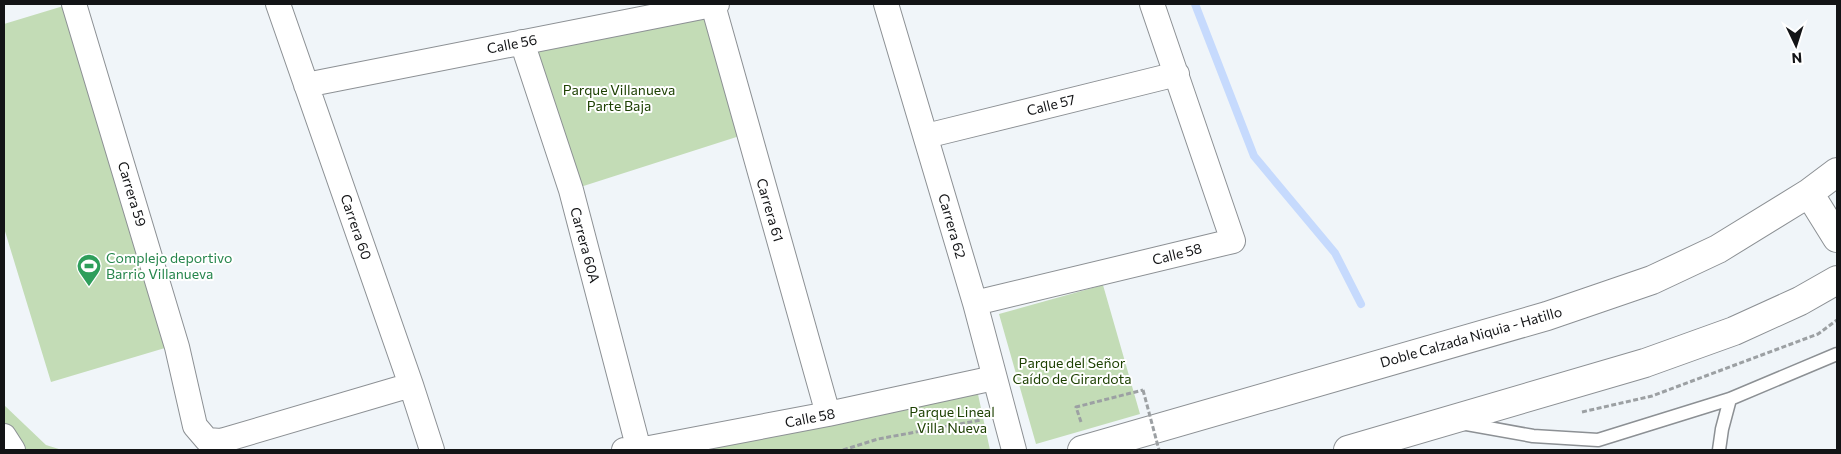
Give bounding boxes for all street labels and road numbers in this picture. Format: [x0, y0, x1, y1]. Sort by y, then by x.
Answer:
street label: Calle 56 [485, 30, 538, 57]
street label: Calle 57 [1025, 90, 1077, 119]
street label: Carrera 59 [115, 159, 150, 228]
street label: Carrera 61 [753, 176, 788, 244]
street label: Carrera 62 [935, 191, 970, 261]
street label: Carrera 60 [337, 192, 376, 262]
street label: Carrera 60A [567, 205, 604, 285]
street label: Calle 58 [1150, 239, 1204, 268]
street label: Doble Calzada Niquia - Hatillo [1378, 302, 1564, 371]
street label: Calle 58 [783, 404, 836, 431]

